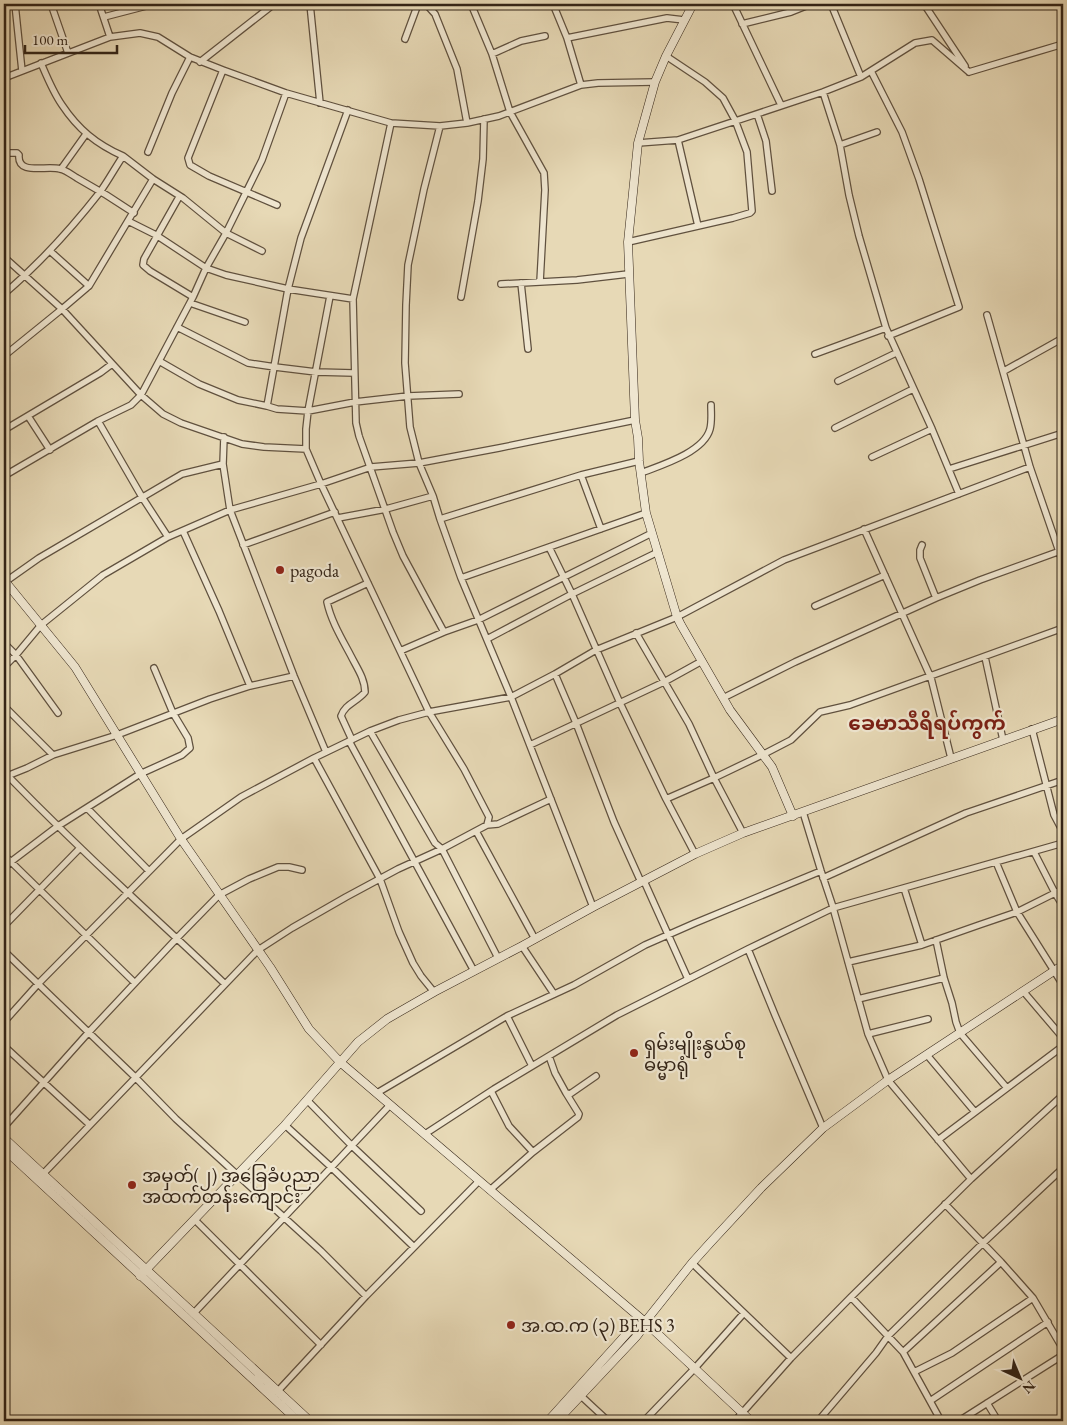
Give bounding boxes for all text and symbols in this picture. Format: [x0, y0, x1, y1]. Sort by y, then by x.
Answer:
scale bar [25, 22, 118, 54]
text: 100 m [32, 30, 69, 49]
place label: pagoda [290, 559, 340, 582]
marker: pagoda [274, 564, 286, 576]
district label: ခေမာသီရိရပ်ကွက် [848, 710, 1006, 739]
place label: ရှမ်းမျိုးနွယ်စု ဓမ္မာရုံ [644, 1030, 746, 1080]
marker: ရှမ်းမျိုးနွယ်စု ဓမ္မာရုံ [628, 1047, 640, 1059]
place label: အမှတ်(၂) အခြေခံပညာ အထက်တန်းကျောင်း [142, 1163, 320, 1212]
marker: အမှတ်(၂) အခြေခံပညာ အထက်တန်းကျောင်း [126, 1179, 138, 1191]
place label: အ.ထ.က (၃) BEHS 3 [521, 1314, 675, 1341]
marker: အ.ထ.က (၃) BEHS 3 [505, 1319, 517, 1331]
north arrow [994, 1352, 1044, 1402]
text: N [1018, 1377, 1039, 1398]

